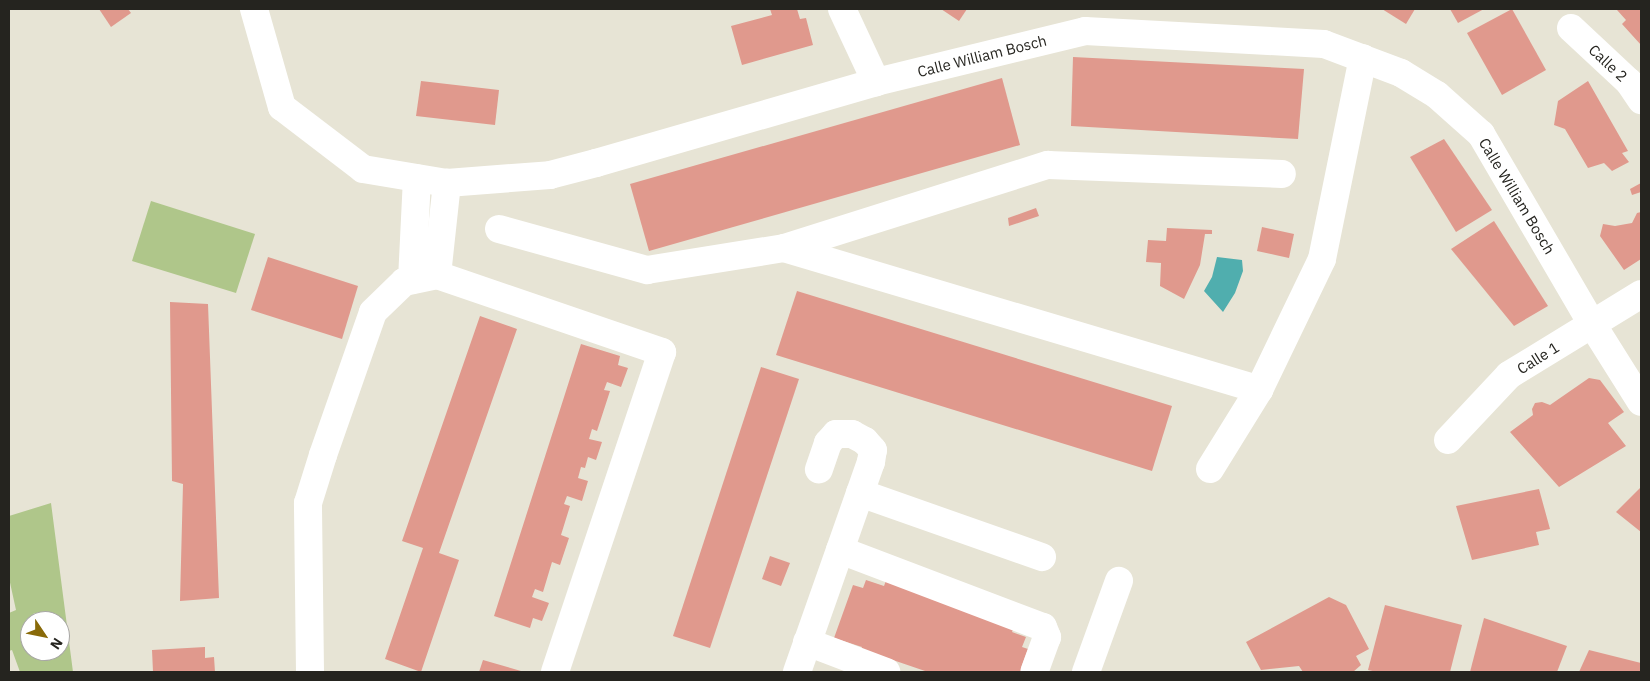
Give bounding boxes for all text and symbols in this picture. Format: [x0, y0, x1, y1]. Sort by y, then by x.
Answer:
street label: Calle William Bosch [916, 31, 1048, 81]
street label: Calle 2 [1585, 41, 1631, 85]
street label: Calle William Bosch [1475, 135, 1559, 257]
street label: Calle 1 [1514, 338, 1562, 378]
north arrow [20, 611, 70, 661]
text: N [46, 635, 67, 653]

